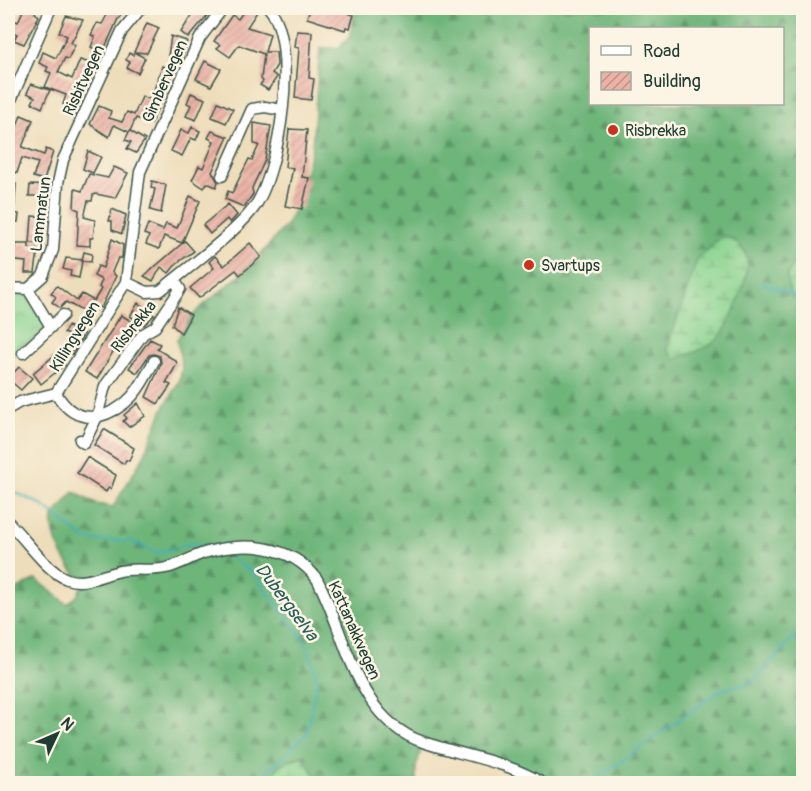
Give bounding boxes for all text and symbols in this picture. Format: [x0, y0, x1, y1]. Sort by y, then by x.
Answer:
legend [589, 27, 784, 105]
street label: Gimbervegen [138, 37, 192, 126]
text: Road [643, 40, 680, 63]
street label: Risbitvegen [59, 42, 109, 119]
text: Building [643, 70, 701, 93]
place label: Risbrekka [625, 121, 686, 141]
marker: Risbrekka [606, 123, 620, 137]
street label: Lammatun [26, 175, 56, 253]
place label: Svartups [541, 256, 600, 276]
marker: Svartups [522, 258, 536, 272]
street label: Killingvegen [45, 297, 104, 376]
street label: Risbrekka [107, 297, 161, 357]
water label: Dubergselva [250, 559, 324, 647]
street label: Kattanakkvegen [323, 578, 385, 683]
north arrow [27, 704, 87, 764]
text: N [56, 713, 78, 735]

